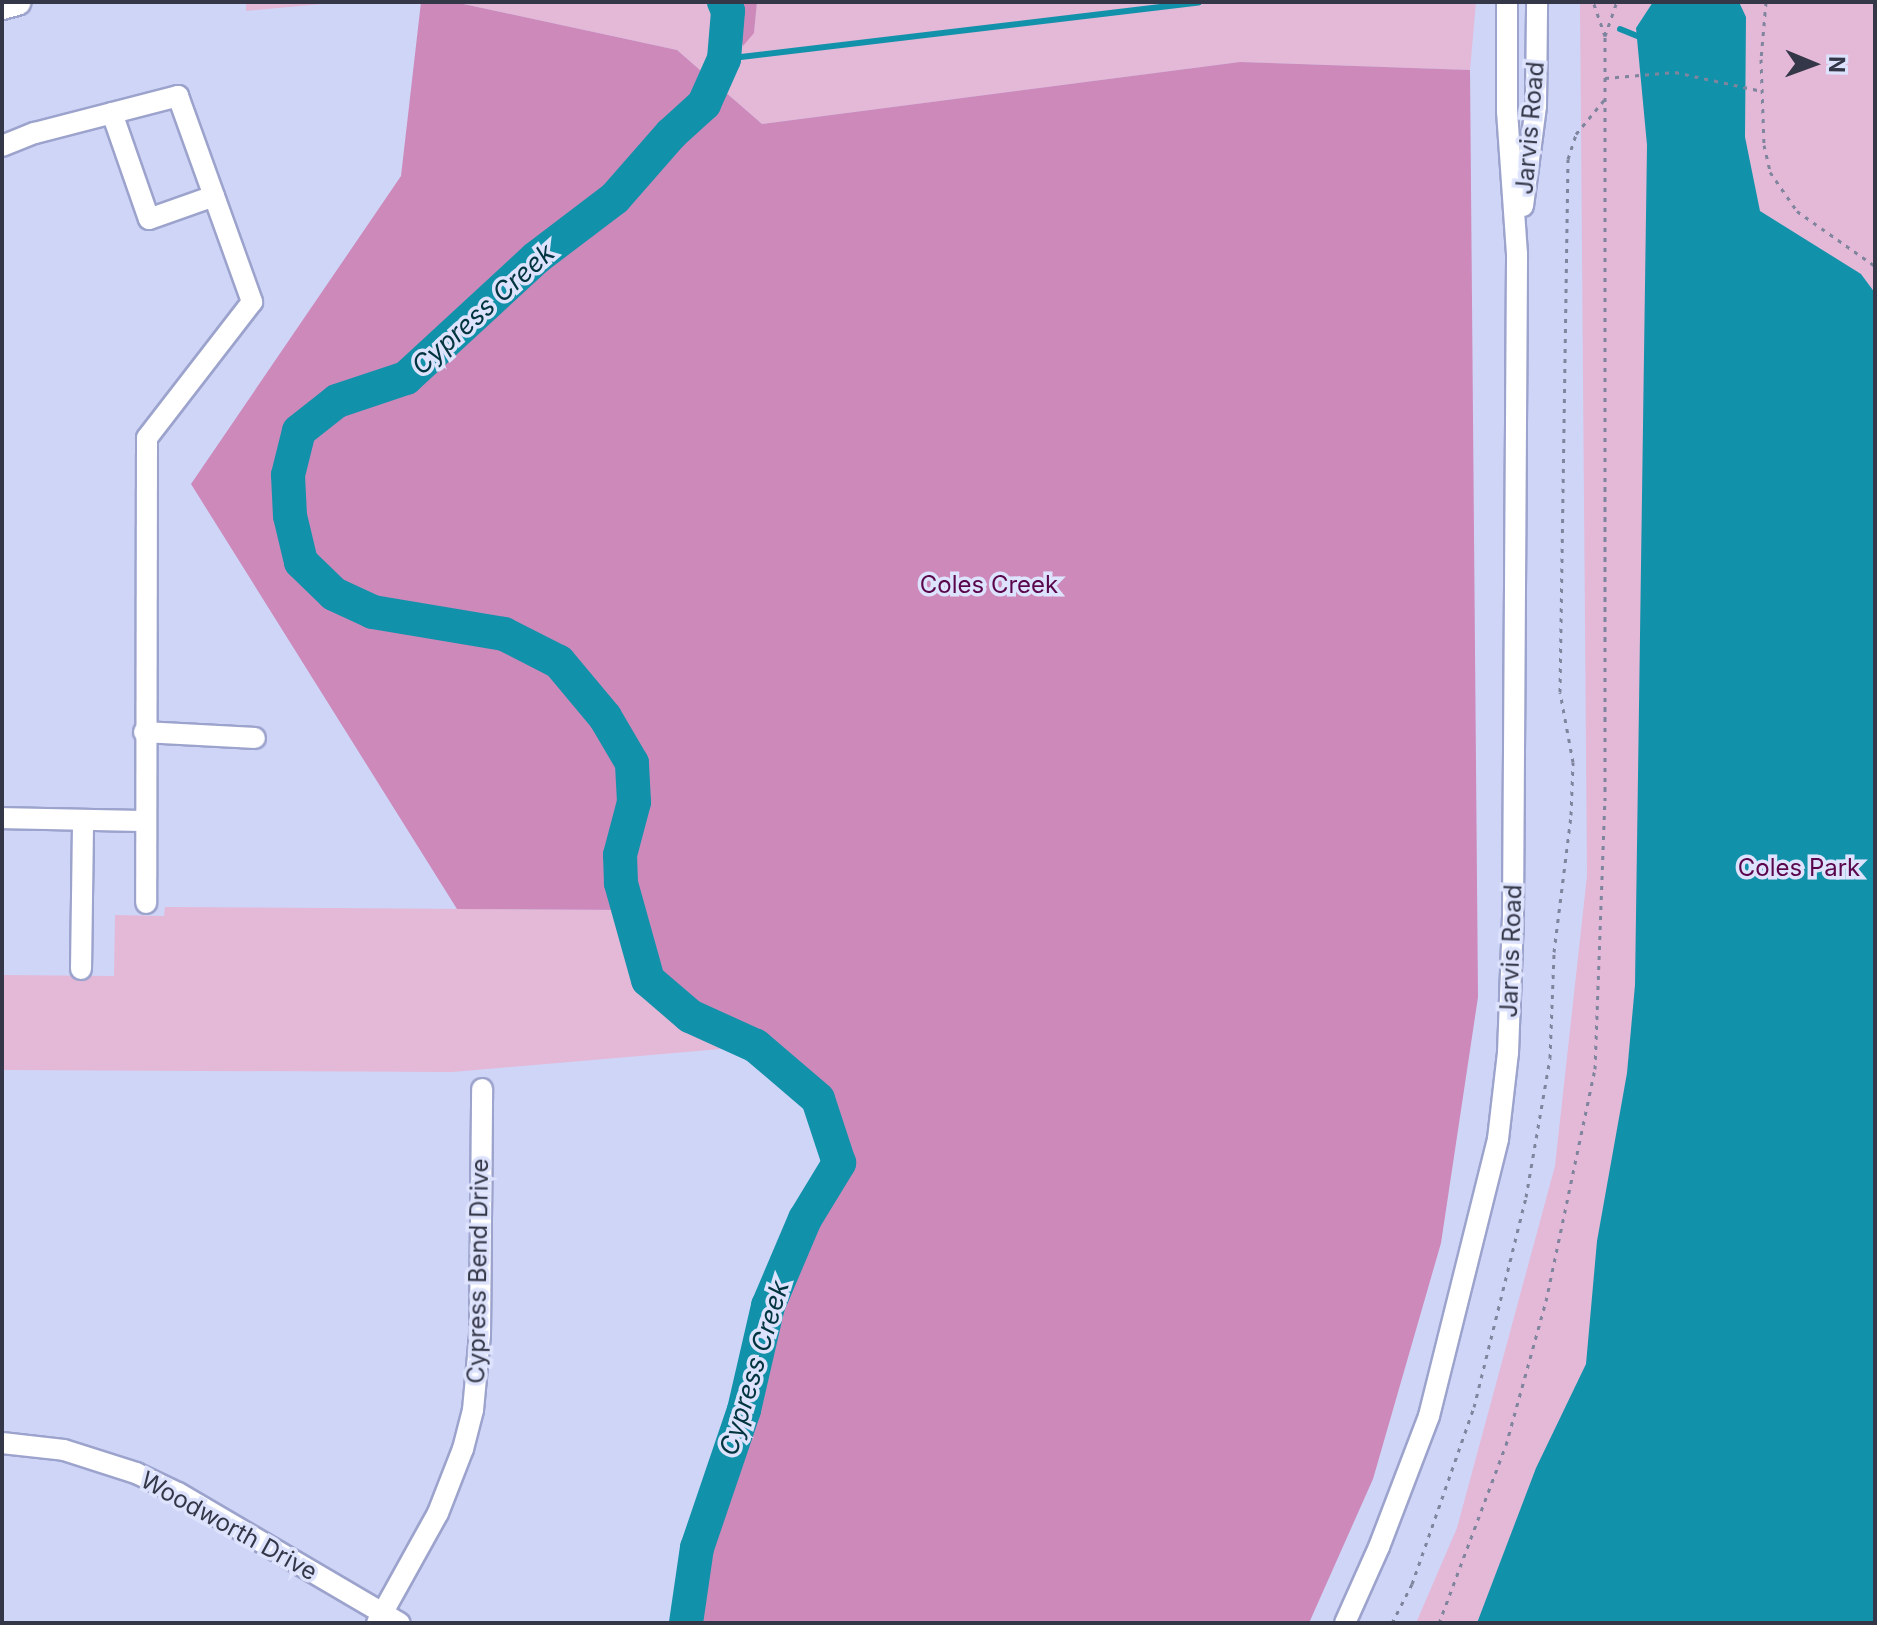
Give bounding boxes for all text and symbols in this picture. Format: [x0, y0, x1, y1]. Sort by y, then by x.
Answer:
north arrow [1773, 24, 1853, 104]
text: N [1824, 56, 1850, 73]
street label: Jarvis Road [1510, 60, 1550, 196]
water label: Cypress Creek [405, 237, 561, 381]
park label: Coles Creek [920, 571, 1058, 599]
park label: Coles Park [1738, 854, 1860, 882]
street label: Jarvis Road [1494, 884, 1528, 1018]
street label: Cypress Bend Drive [462, 1158, 494, 1384]
water label: Cypress Creek [713, 1277, 795, 1459]
street label: Woodworth Drive [136, 1466, 322, 1586]

